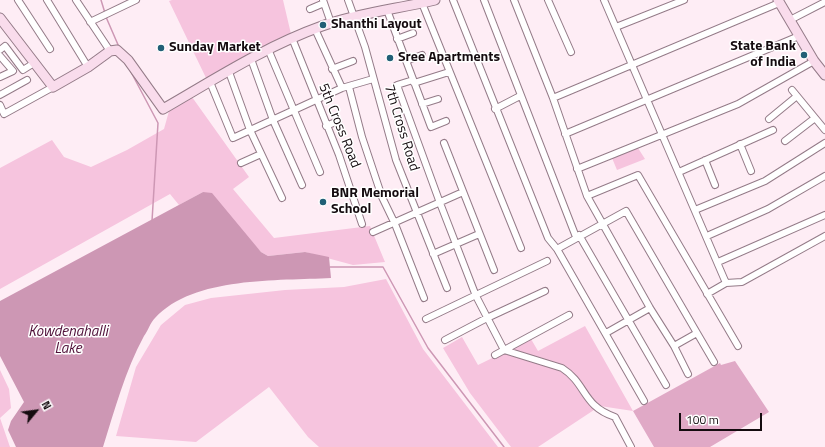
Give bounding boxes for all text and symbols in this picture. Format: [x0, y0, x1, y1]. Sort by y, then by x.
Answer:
place label: Shanthi Layout [331, 17, 422, 33]
marker: Shanthi Layout [318, 20, 328, 30]
place label: State Bank of India [730, 39, 796, 72]
place label: Sunday Market [169, 40, 261, 56]
marker: Sunday Market [156, 43, 166, 53]
place label: Sree Apartments [398, 50, 500, 66]
marker: State Bank of India [799, 50, 809, 60]
marker: Sree Apartments [385, 53, 395, 63]
street label: 5th Cross Road [314, 81, 364, 171]
street label: 7th Cross Road [380, 83, 422, 173]
place label: BNR Memorial School [331, 186, 419, 218]
marker: BNR Memorial School [318, 197, 328, 207]
water label: Kowdenahalli Lake [28, 323, 108, 358]
north arrow [16, 391, 56, 431]
text: N [38, 398, 55, 412]
scale bar [681, 405, 764, 431]
text: 100 m [686, 410, 719, 429]

